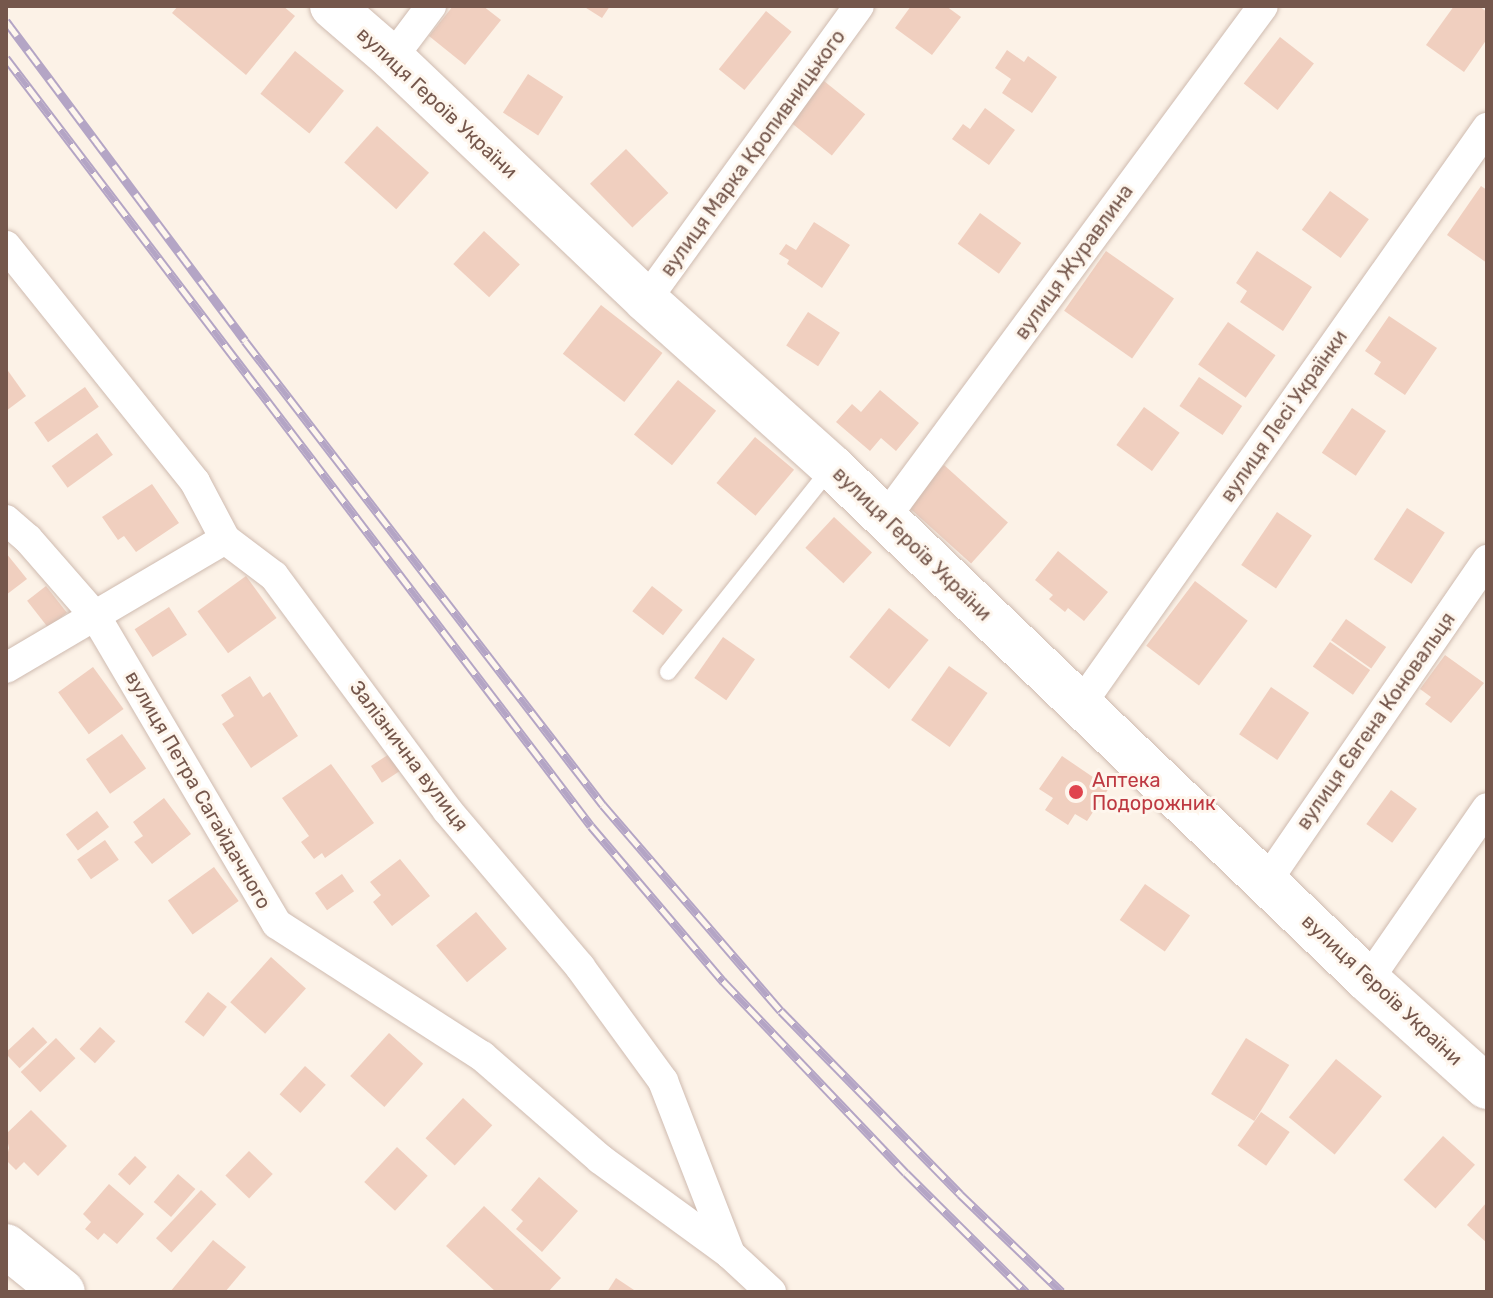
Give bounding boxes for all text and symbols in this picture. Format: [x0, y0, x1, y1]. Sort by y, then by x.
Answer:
street label: вулиця Героїв України [352, 22, 522, 184]
street label: вулиця Марка Кропивницького [655, 25, 851, 281]
street label: вулиця Журавлина [1010, 180, 1138, 344]
street label: вулиця Лесі Українки [1216, 325, 1352, 507]
street label: вулиця Героїв України [828, 462, 996, 626]
street label: вулиця Євгена Коновальця [1292, 608, 1460, 834]
street label: вулиця Петра Сагайдачного [120, 667, 276, 913]
street label: Залізнична вулиця [345, 676, 473, 836]
place label: Аптека Подорожник [1092, 768, 1216, 815]
marker: Аптека Подорожник [1067, 783, 1085, 801]
street label: вулиця Героїв України [1297, 909, 1467, 1071]

